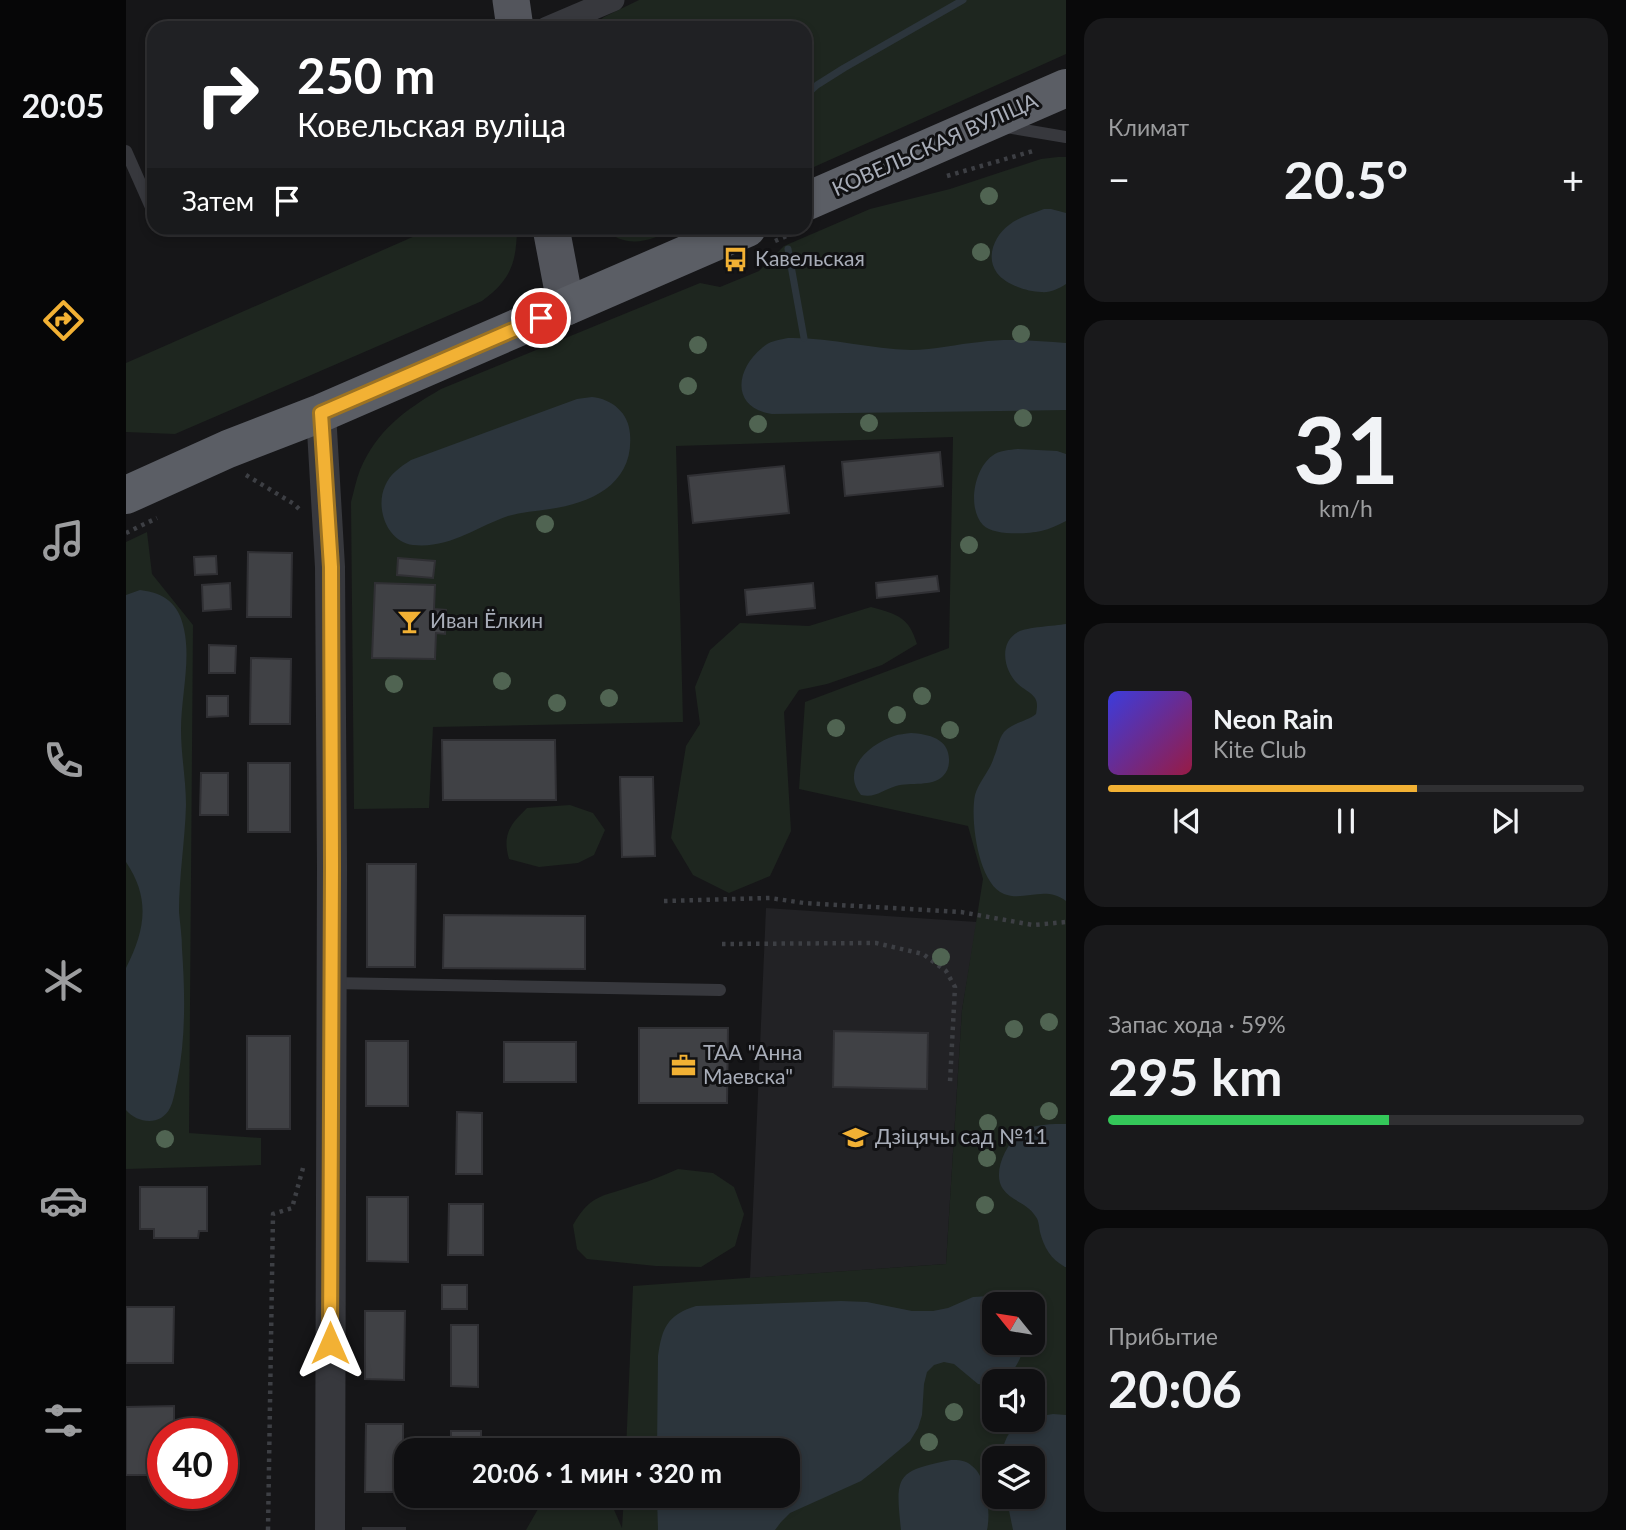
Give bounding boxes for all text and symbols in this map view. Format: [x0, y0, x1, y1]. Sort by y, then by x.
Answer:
text: 250 m [297, 46, 435, 104]
icon: right [182, 49, 273, 140]
text: 20:05 [22, 86, 104, 125]
street label: КОВЕЛЬСКАЯ ВУЛІЦА [828, 87, 1042, 200]
text: Ковельская вуліца [297, 105, 566, 144]
text: Климат [1108, 113, 1189, 141]
text: 20.5° [1284, 148, 1408, 210]
text: − [1108, 156, 1130, 202]
text: + [1562, 156, 1584, 202]
icon: arrive [268, 182, 306, 220]
text: Затем [182, 185, 254, 217]
bus stop icon: Кавельская [721, 245, 749, 273]
place label: Кавельская [755, 245, 865, 270]
pin [511, 288, 571, 348]
icon: directions [39, 296, 88, 345]
icon: arrive [522, 299, 560, 337]
text: 31 [1293, 394, 1399, 503]
text: km/h [1319, 494, 1373, 522]
icon: music [39, 516, 88, 565]
bar icon: Иван Ёлкин [396, 607, 424, 635]
place label: Иван Ёлкин [430, 607, 543, 632]
text: Neon Rain [1213, 703, 1333, 735]
text: Kite Club [1213, 735, 1306, 763]
icon: phone [39, 736, 88, 785]
icon: previous [1168, 802, 1206, 840]
icon: pause [1327, 802, 1365, 840]
icon: next [1486, 802, 1524, 840]
icon: climate [39, 956, 88, 1005]
text: Запас хода · 59% [1108, 1010, 1286, 1038]
place label: ТАА "Анна Маевска" [703, 1039, 803, 1088]
text: 295 km [1108, 1045, 1282, 1107]
office icon: ТАА "Анна Маевска" [669, 1051, 697, 1079]
school or university icon: Дзіцячы сад №11 [841, 1123, 869, 1151]
place label: Дзіцячы сад №11 [875, 1123, 1048, 1148]
icon: car [39, 1176, 88, 1225]
north arrow [982, 1292, 1045, 1354]
map controls [982, 1292, 1045, 1509]
position arrow [293, 1306, 367, 1380]
text: Прибытие [1108, 1322, 1218, 1350]
text: 20:06 [1108, 1357, 1242, 1419]
button: sound [982, 1369, 1045, 1432]
icon: filters [39, 1396, 88, 1445]
speed limit sign: 40 [147, 1418, 238, 1509]
button: layers [982, 1446, 1045, 1509]
text: 20:06 · 1 мин · 320 m [472, 1457, 722, 1489]

